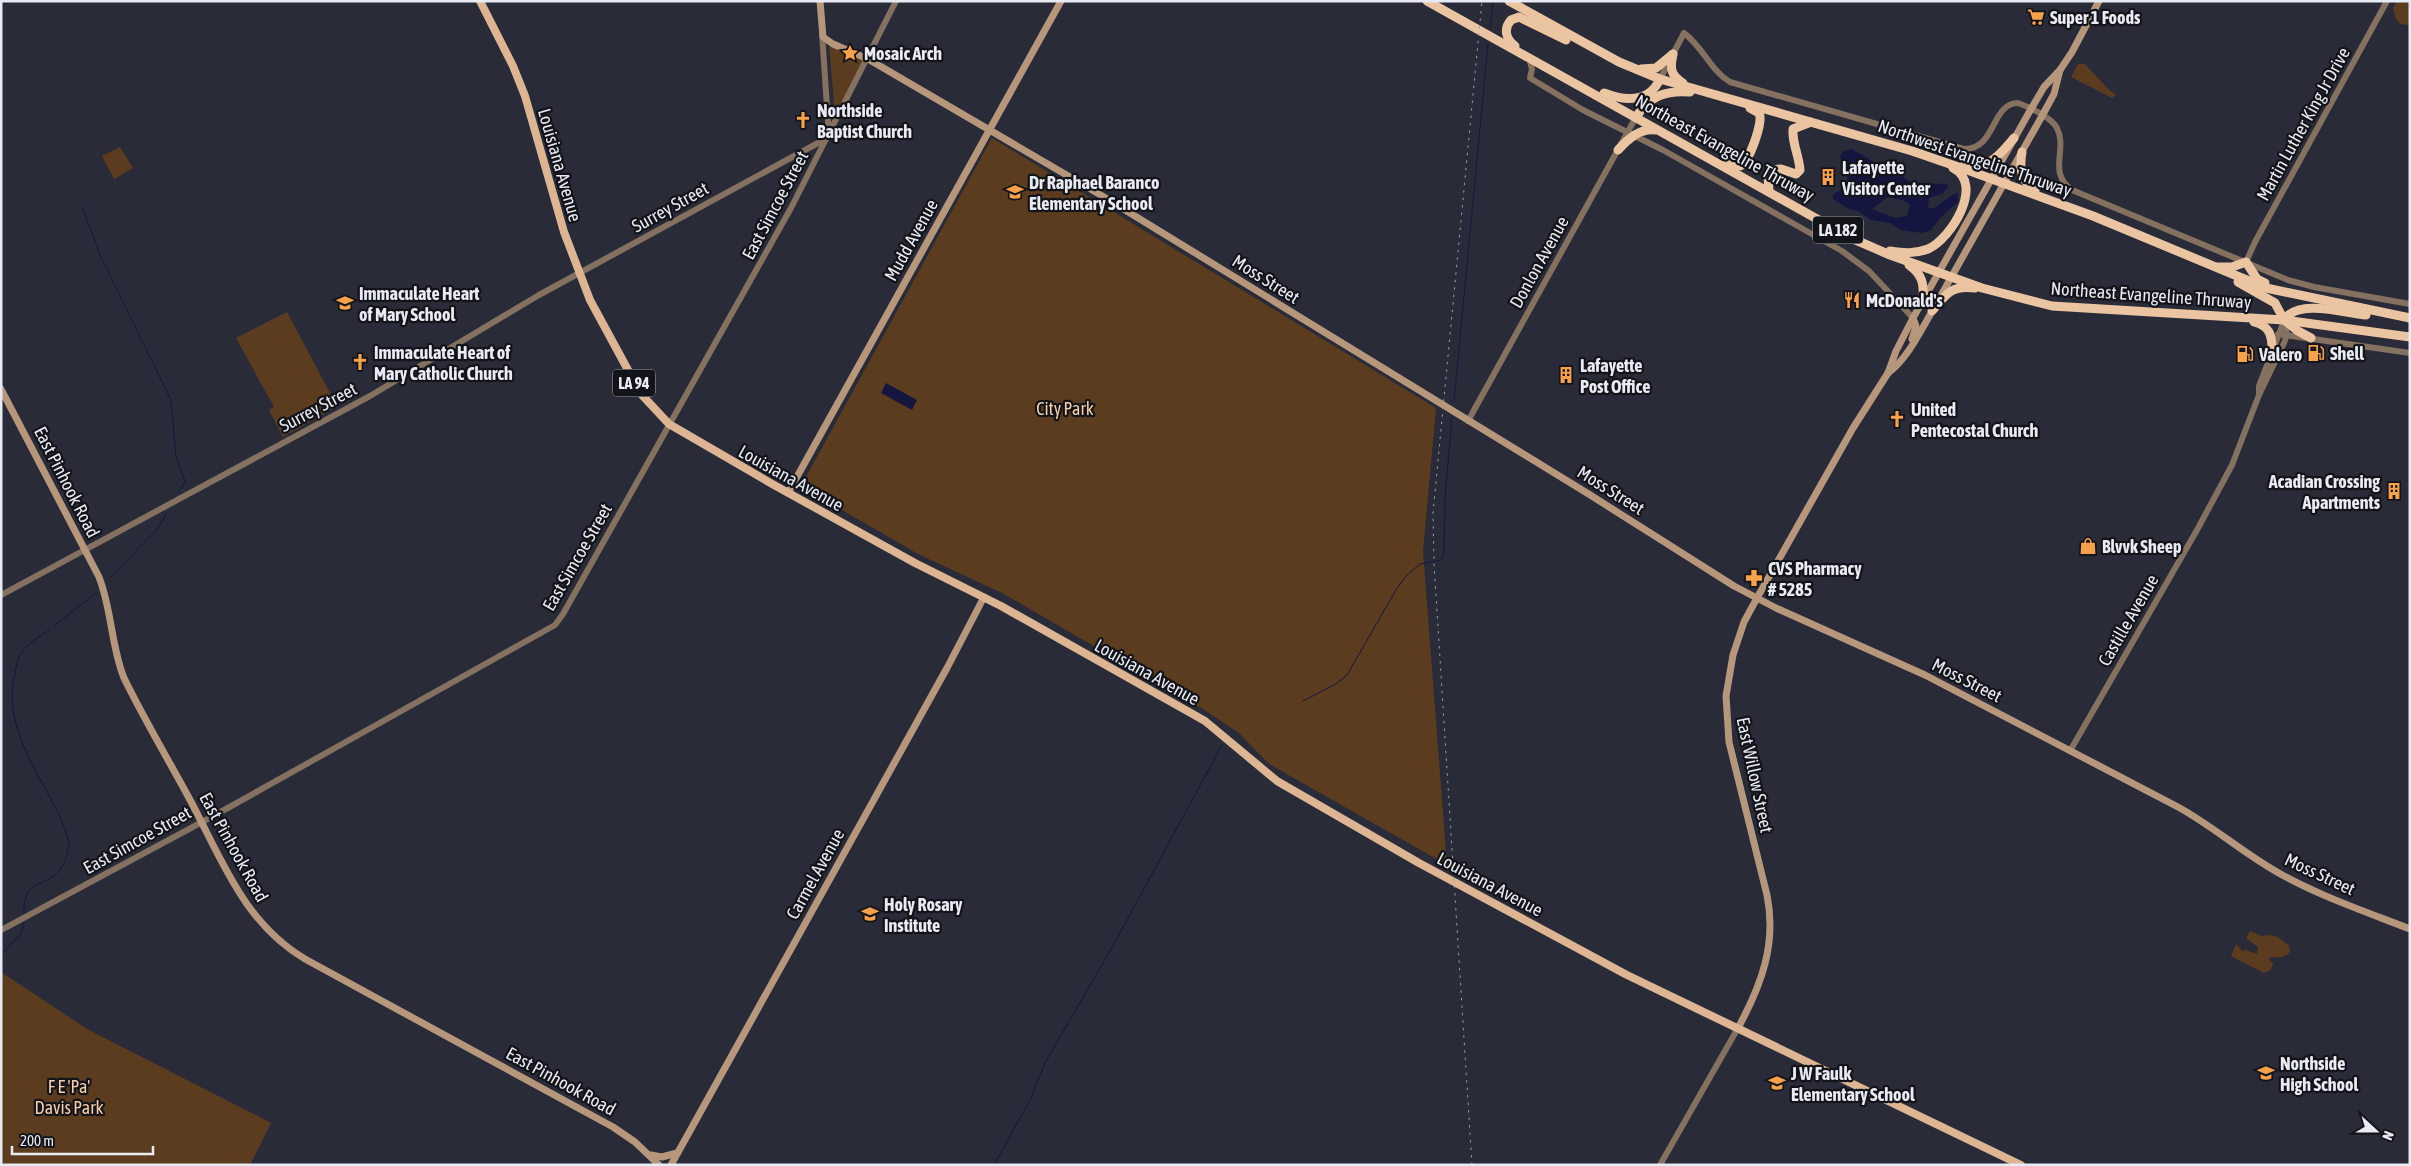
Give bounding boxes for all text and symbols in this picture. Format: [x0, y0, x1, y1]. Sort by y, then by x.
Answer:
supermarket icon: Super 1 Foods [2026, 7, 2046, 27]
place label: Super 1 Foods [2050, 7, 2141, 28]
place icon: Mosaic Arch [840, 43, 860, 63]
place label: Mosaic Arch [864, 43, 942, 64]
street label: Martin Luther King Jr Drive [2252, 44, 2354, 204]
street label: Northeast Evangeline Thruway [1632, 90, 1818, 206]
place label: Northside Baptist Church [817, 100, 912, 142]
street label: Louisiana Avenue [534, 106, 586, 224]
church icon: Northside Baptist Church [793, 110, 813, 130]
street label: Northwest Evangeline Thruway [1875, 115, 2075, 201]
street label: East Simcoe Street [738, 147, 812, 263]
place label: Lafayette Visitor Center [1841, 157, 1931, 199]
building icon: Lafayette Visitor Center [1818, 167, 1838, 187]
place label: Dr Raphael Baranco Elementary School [1029, 172, 1159, 214]
street label: Surrey Street [628, 177, 712, 237]
school or university icon: Dr Raphael Baranco Elementary School [1005, 182, 1025, 202]
street label: Mudd Avenue [880, 196, 942, 284]
street label: Donlon Avenue [1505, 213, 1573, 311]
road number: LA 182 [1813, 216, 1863, 244]
street label: Moss Street [1229, 250, 1303, 308]
street label: Northeast Evangeline Thruway [2050, 278, 2252, 312]
place label: Immaculate Heart of Mary School [359, 283, 480, 325]
restaurant icon: McDonald's [1842, 290, 1862, 310]
place label: McDonald's [1866, 290, 1943, 311]
school or university icon: Immaculate Heart of Mary School [335, 293, 355, 313]
place label: Immaculate Heart of Mary Catholic Church [374, 342, 513, 384]
fuel station icon: Shell [2306, 343, 2326, 363]
place label: Shell [2330, 343, 2364, 364]
fuel station icon: Valero [2235, 344, 2255, 364]
place label: Valero [2258, 344, 2302, 365]
church icon: Immaculate Heart of Mary Catholic Church [350, 352, 370, 372]
place label: Lafayette Post Office [1580, 355, 1650, 397]
building icon: Lafayette Post Office [1556, 365, 1576, 385]
road number: LA 94 [613, 369, 655, 396]
street label: Surrey Street [276, 378, 360, 436]
park label: City Park [1036, 398, 1094, 419]
place label: United Pentecostal Church [1911, 399, 2038, 441]
church icon: United Pentecostal Church [1887, 409, 1907, 429]
street label: East Pinhook Road [30, 423, 104, 541]
street label: Louisiana Avenue [735, 441, 847, 515]
street label: Moss Street [1574, 461, 1648, 519]
place label: Acadian Crossing Apartments [2268, 471, 2381, 513]
building icon: Acadian Crossing Apartments [2384, 481, 2404, 501]
street label: East Simcoe Street [538, 500, 616, 614]
shop icon: Blvvk Sheep [2078, 536, 2098, 556]
place label: Blvvk Sheep [2102, 536, 2181, 557]
place label: CVS Pharmacy # 5285 [1767, 558, 1862, 600]
pharmacy icon: CVS Pharmacy # 5285 [1744, 568, 1764, 588]
street label: Castille Avenue [2093, 571, 2163, 669]
street label: Louisiana Avenue [1091, 635, 1203, 709]
street label: Moss Street [1929, 654, 2005, 706]
street label: East Willow Street [1733, 715, 1777, 835]
street label: East Pinhook Road [195, 789, 273, 905]
street label: East Simcoe Street [79, 802, 195, 878]
street label: Carmel Avenue [782, 825, 848, 923]
street label: Louisiana Avenue [1434, 847, 1546, 921]
street label: Moss Street [2281, 849, 2359, 899]
place label: Holy Rosary Institute [884, 894, 963, 936]
school or university icon: Holy Rosary Institute [860, 904, 880, 924]
street label: East Pinhook Road [503, 1042, 619, 1120]
place label: Northside High School [2280, 1053, 2358, 1095]
place label: J W Faulk Elementary School [1790, 1063, 1915, 1105]
school or university icon: Northside High School [2256, 1063, 2276, 1083]
school or university icon: J W Faulk Elementary School [1767, 1073, 1787, 1093]
park label: F E 'Pa' Davis Park [35, 1076, 104, 1118]
north arrow [2351, 1106, 2401, 1156]
scale bar [12, 1124, 154, 1156]
text: N [2379, 1129, 2397, 1142]
text: 200 m [20, 1132, 54, 1149]

